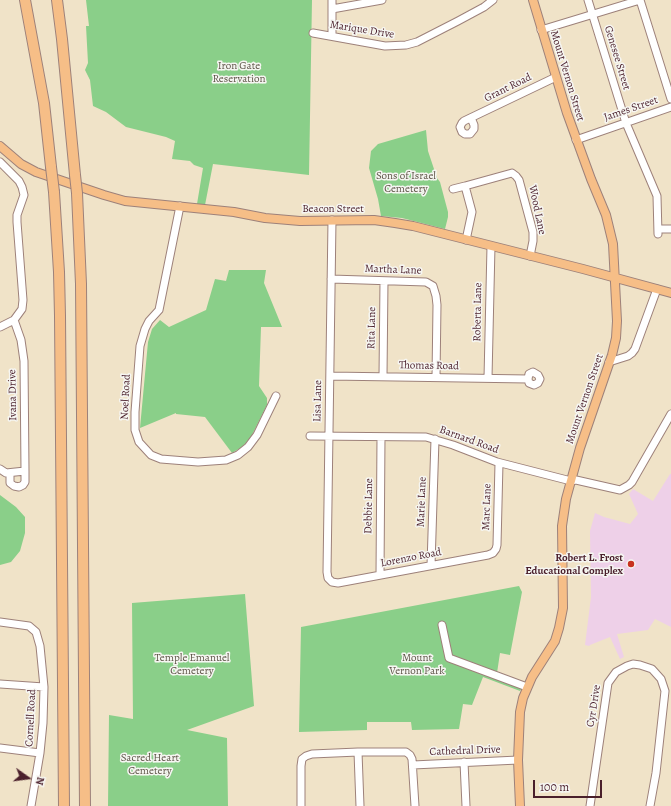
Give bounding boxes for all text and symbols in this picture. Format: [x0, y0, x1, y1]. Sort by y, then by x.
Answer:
street label: Marique Drive [329, 18, 395, 42]
street label: Genesee Street [601, 24, 633, 92]
street label: Mount Vernon Street [547, 29, 587, 123]
park label: Iron Gate Reservation [212, 59, 266, 85]
street label: Grant Road [482, 71, 534, 105]
street label: James Street [602, 94, 660, 124]
park label: Sons of Israel Cemetery [376, 169, 436, 195]
street label: Wood Lane [525, 184, 549, 236]
street label: Beacon Street [302, 202, 364, 216]
street label: Martha Lane [364, 262, 422, 278]
street label: Roberta Lane [471, 282, 485, 342]
street label: Rita Lane [365, 307, 379, 349]
street label: Mount Vernon Street [563, 352, 607, 446]
street label: Thomas Road [399, 359, 459, 373]
street label: Ivana Drive [6, 369, 20, 421]
street label: Noel Road [118, 374, 134, 420]
street label: Lisa Lane [311, 380, 325, 422]
street label: Barnard Road [438, 423, 500, 457]
street label: Marie Lane [415, 477, 429, 527]
street label: Debbie Lane [362, 478, 376, 534]
street label: Marc Lane [480, 483, 494, 531]
street label: Lorenzo Road [379, 546, 443, 570]
place label: Robert L. Frost Educational Complex [525, 551, 623, 577]
marker: Robert L. Frost Educational Complex [626, 559, 636, 569]
park label: Temple Emanuel Cemetery [154, 651, 230, 677]
park label: Mount Vernon Park [389, 651, 445, 677]
street label: Cyr Drive [584, 684, 604, 728]
street label: Cornell Road [23, 689, 39, 747]
street label: Cathedral Drive [429, 743, 501, 759]
park label: Sacred Heart Cemetery [121, 751, 179, 777]
north arrow [8, 758, 48, 798]
scale bar [535, 772, 604, 798]
text: N [32, 775, 48, 787]
text: 100 m [540, 779, 569, 795]

